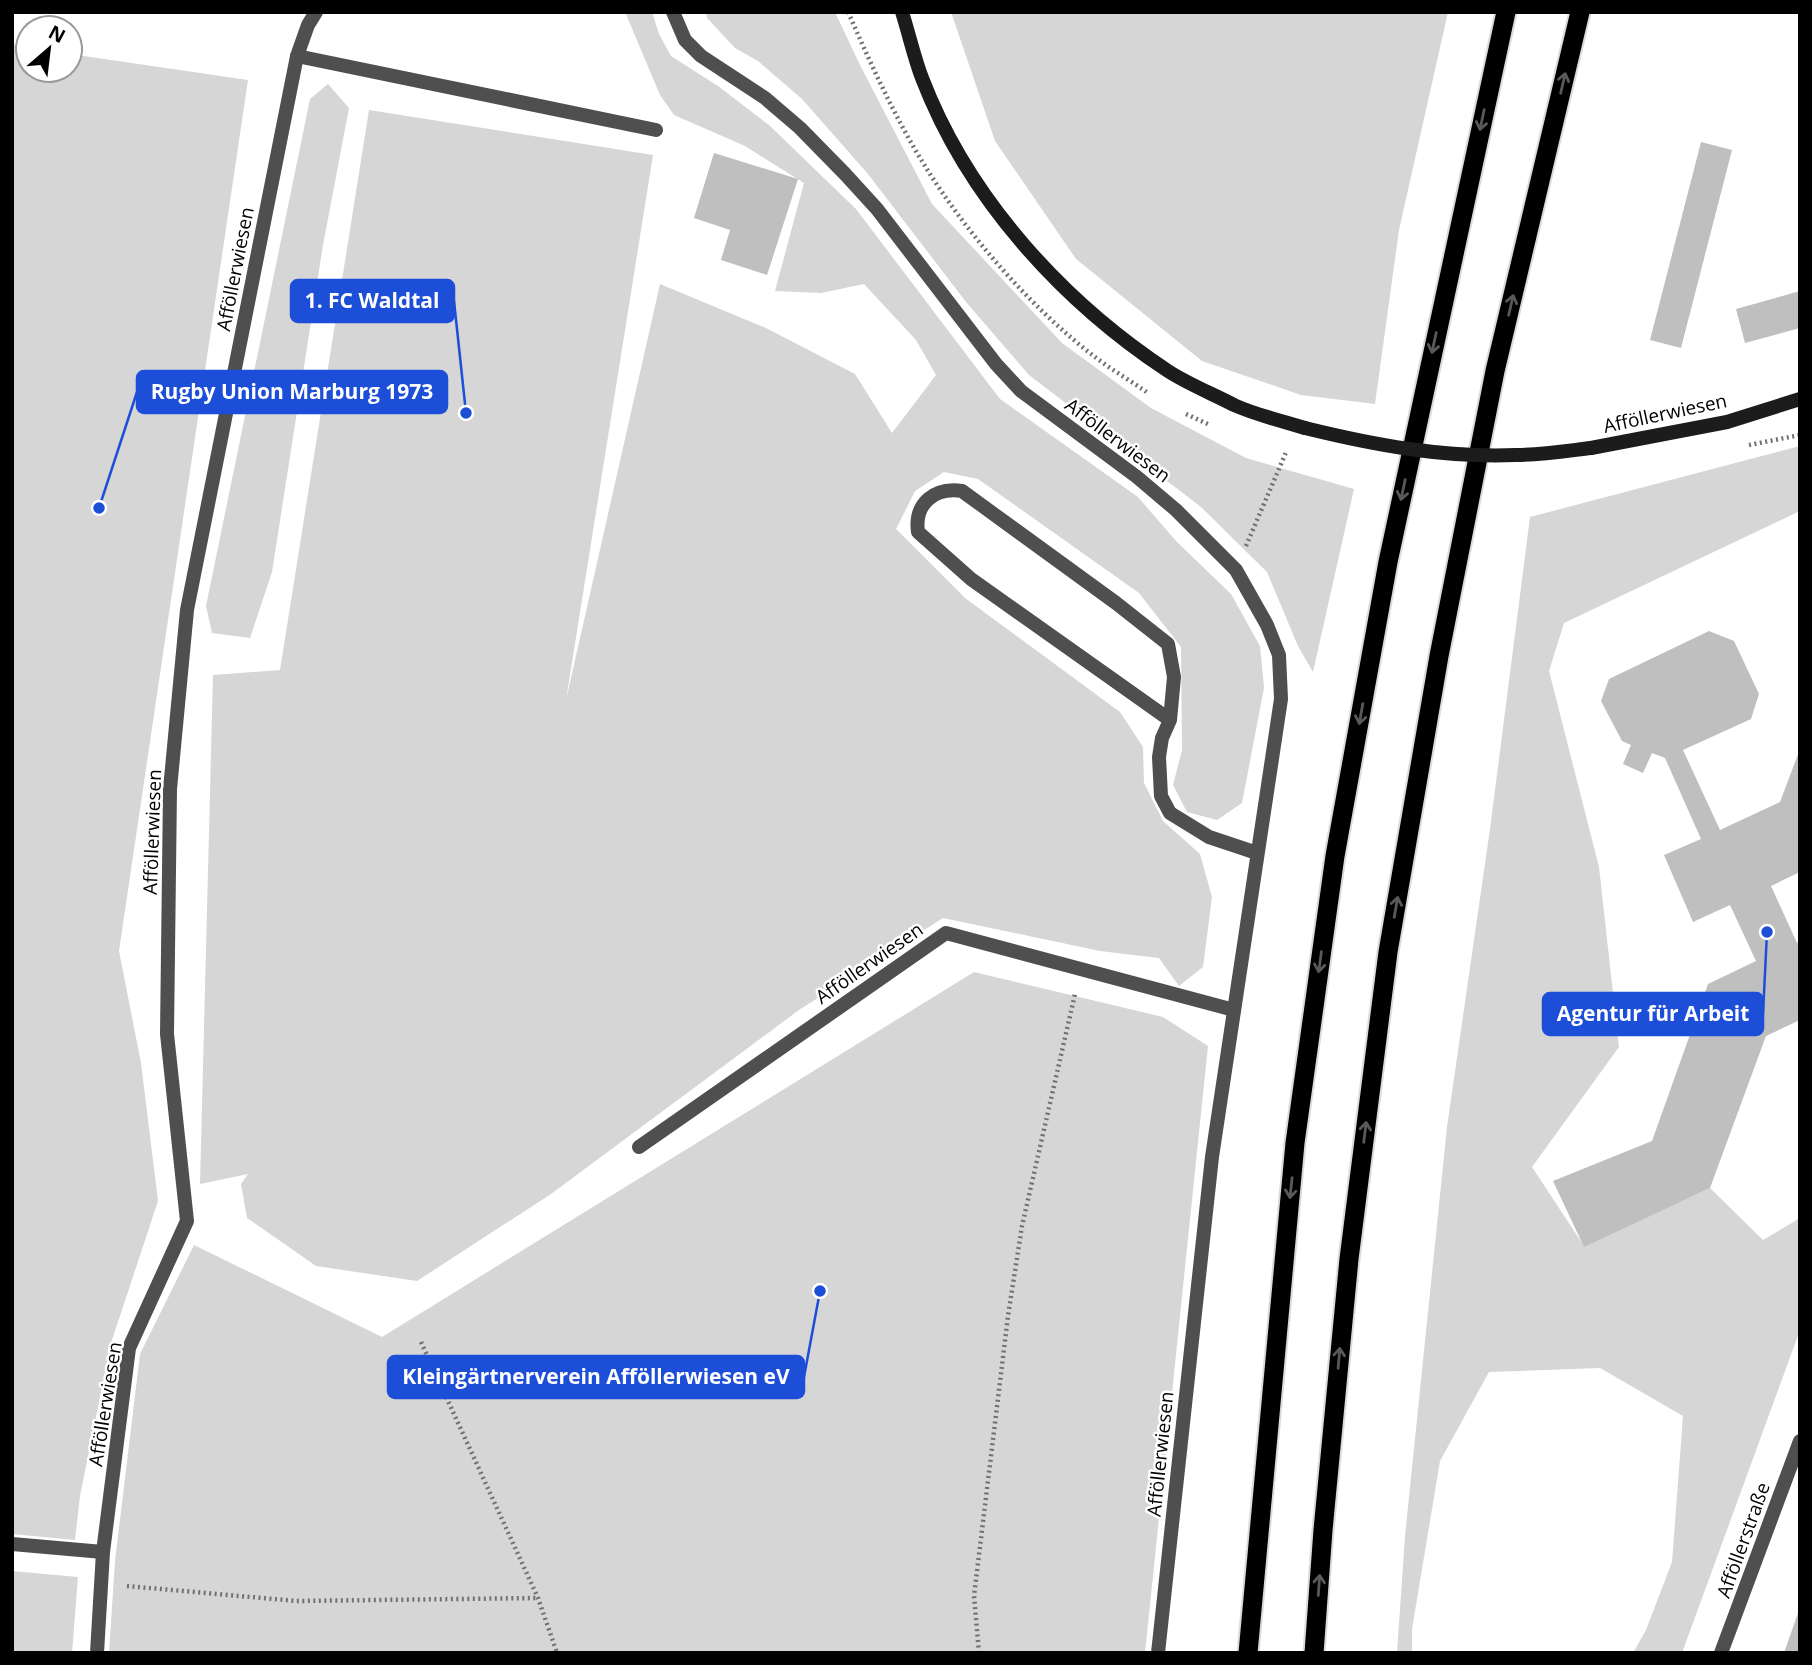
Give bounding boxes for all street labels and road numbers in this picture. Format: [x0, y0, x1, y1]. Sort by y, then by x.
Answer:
street label: Afföllerwiesen [210, 205, 260, 333]
street label: Afföllerwiesen [1601, 387, 1729, 439]
street label: Afföllerwiesen [1060, 392, 1176, 488]
street label: Afföllerwiesen [137, 769, 167, 895]
street label: Afföllerwiesen [810, 916, 928, 1010]
street label: Afföllerwiesen [82, 1340, 128, 1468]
street label: Afföllerwiesen [1140, 1390, 1180, 1518]
street label: Afföllerstraße [1710, 1479, 1776, 1601]

